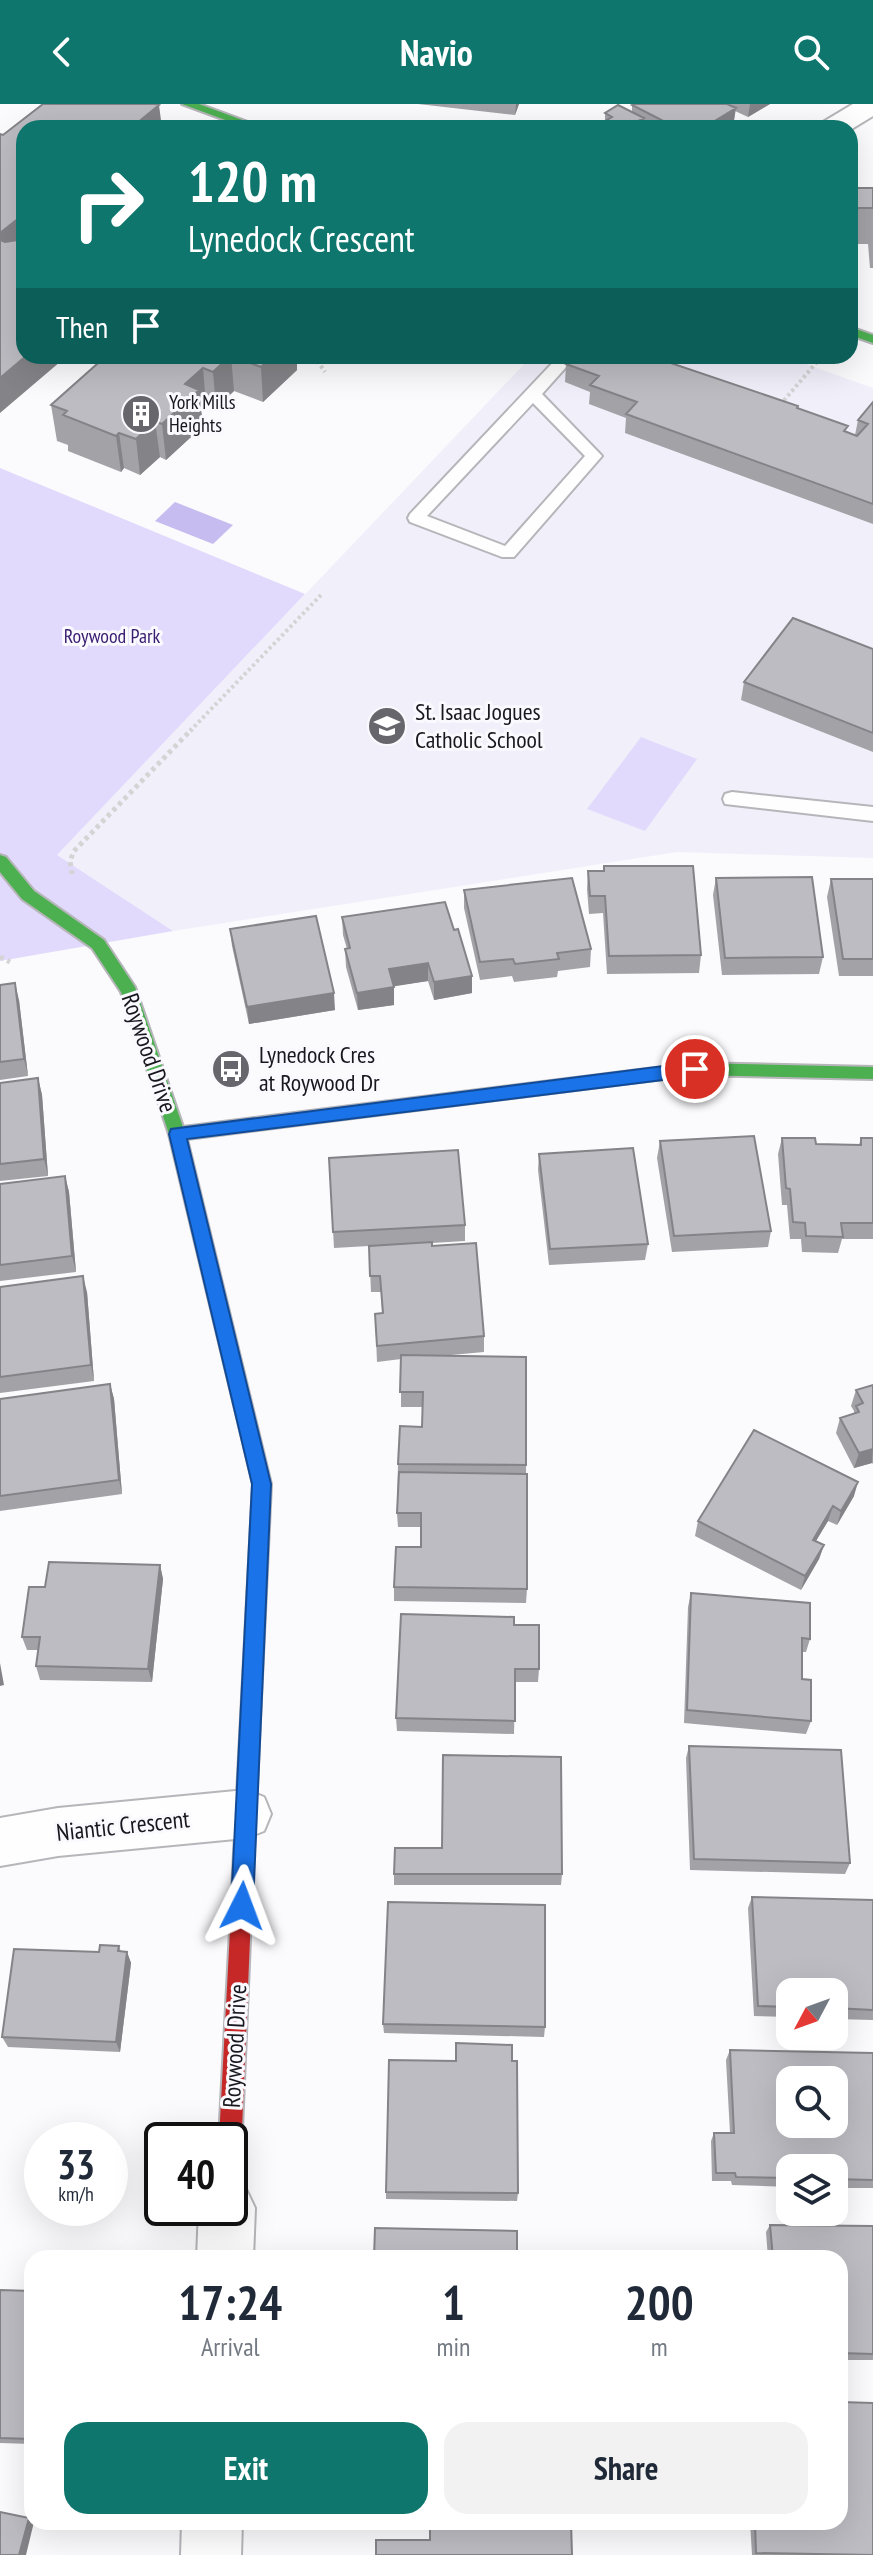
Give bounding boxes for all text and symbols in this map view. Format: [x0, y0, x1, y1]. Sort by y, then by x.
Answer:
text: Navio [400, 29, 473, 76]
icon: back [40, 30, 84, 74]
icon: search [789, 30, 833, 74]
text: 120 m [188, 145, 317, 217]
icon: right [56, 152, 160, 256]
text: Lynedock Crescent [188, 215, 415, 262]
icon: arrive [124, 304, 168, 348]
text: Then [56, 307, 108, 346]
place label: York Mills Heights [169, 389, 236, 438]
building icon: York Mills Heights [120, 393, 162, 435]
park label: Roywood Park [64, 623, 160, 649]
place label: St. Isaac Jogues Catholic School [415, 696, 543, 755]
school or university icon: St. Isaac Jogues Catholic School [366, 705, 408, 747]
street label: Roywood Drive [115, 989, 184, 1116]
pin [661, 1035, 729, 1103]
place label: Lynedock Cres at Roywood Dr [259, 1039, 380, 1098]
icon: arrive [673, 1047, 717, 1091]
bus stop icon: Lynedock Cres at Roywood Dr [210, 1048, 252, 1090]
street label: Niantic Crescent [55, 1803, 191, 1848]
position arrow [200, 1864, 284, 1948]
north arrow [776, 1978, 848, 2050]
map controls [776, 1978, 848, 2226]
street label: Roywood Drive [216, 1983, 253, 2109]
button: search [776, 2066, 848, 2138]
speed limit sign: 40 [144, 2122, 248, 2226]
text: 33 [57, 2138, 95, 2190]
button: layers [776, 2154, 848, 2226]
text: km/h [58, 2181, 94, 2207]
text: 17:24 [178, 2271, 282, 2333]
text: 1 [442, 2271, 465, 2333]
text: 200 [625, 2271, 694, 2333]
text: Arrival [201, 2330, 260, 2363]
text: min [436, 2330, 470, 2363]
text: m [651, 2330, 668, 2363]
button: Exit [64, 2422, 428, 2514]
button: Share [444, 2422, 808, 2514]

